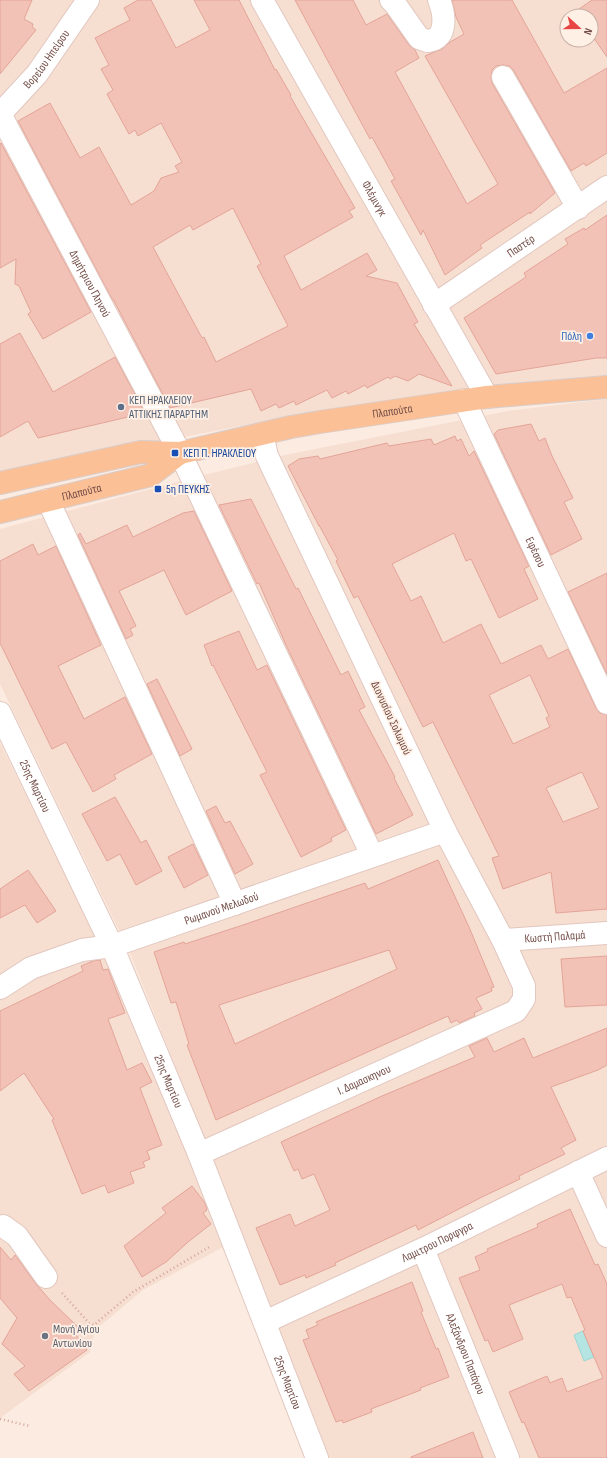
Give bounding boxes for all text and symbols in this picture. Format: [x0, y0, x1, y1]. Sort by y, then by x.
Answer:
north arrow [559, 8, 599, 48]
text: N [581, 26, 595, 37]
street label: Βορείου Ηπείρου [20, 27, 73, 92]
street label: Φλέμινγκ [358, 178, 391, 219]
street label: Παστέρ [504, 231, 538, 261]
street label: Δημήτριου Γληνού [66, 247, 114, 320]
place label: Πόλη [561, 329, 582, 344]
marker: Πόλη [585, 331, 595, 341]
place label: ΚΕΠ ΗΡΑΚΛΕΙΟΥ ΑΤΤΙΚΗΣ ΠΑΡΑΡΤΗΜ [128, 393, 208, 422]
street label: Πλαπούτα [371, 401, 413, 422]
marker: ΚΕΠ ΗΡΑΚΛΕΙΟΥ ΑΤΤΙΚΗΣ ΠΑΡΑΡΤΗΜ [116, 402, 126, 412]
place label: ΚΕΠ Π. ΗΡΑΚΛΕΙΟΥ [183, 446, 256, 461]
marker: ΚΕΠ Π. ΗΡΑΚΛΕΙΟΥ [170, 448, 180, 458]
street label: Πλαπούτα [60, 480, 103, 504]
place label: 5η ΠΕΥΚΗΣ [166, 482, 210, 497]
marker: 5η ΠΕΥΚΗΣ [153, 484, 163, 494]
street label: Εφέσου [522, 534, 549, 570]
street label: Διονυσίου Σολωμού [367, 679, 415, 757]
street label: 25ης Μαρτίου [16, 757, 54, 815]
street label: Ρωμανού Μελωδού [182, 888, 260, 928]
street label: Κωστή Παλαμά [524, 927, 586, 946]
street label: 25ης Μαρτίου [151, 1052, 186, 1110]
street label: Ι. Δαμασκηνου [335, 1061, 393, 1098]
street label: Λαμιτρου Πορφγρα [398, 1218, 475, 1266]
street label: Αλεξάνδρου Παπάγου [442, 1310, 489, 1396]
place label: Μονή Αγίου Αντωνίου [52, 1322, 100, 1351]
marker: Μονή Αγίου Αντωνίου [40, 1331, 50, 1341]
street label: 25ης Μαρτίου [270, 1353, 305, 1411]

